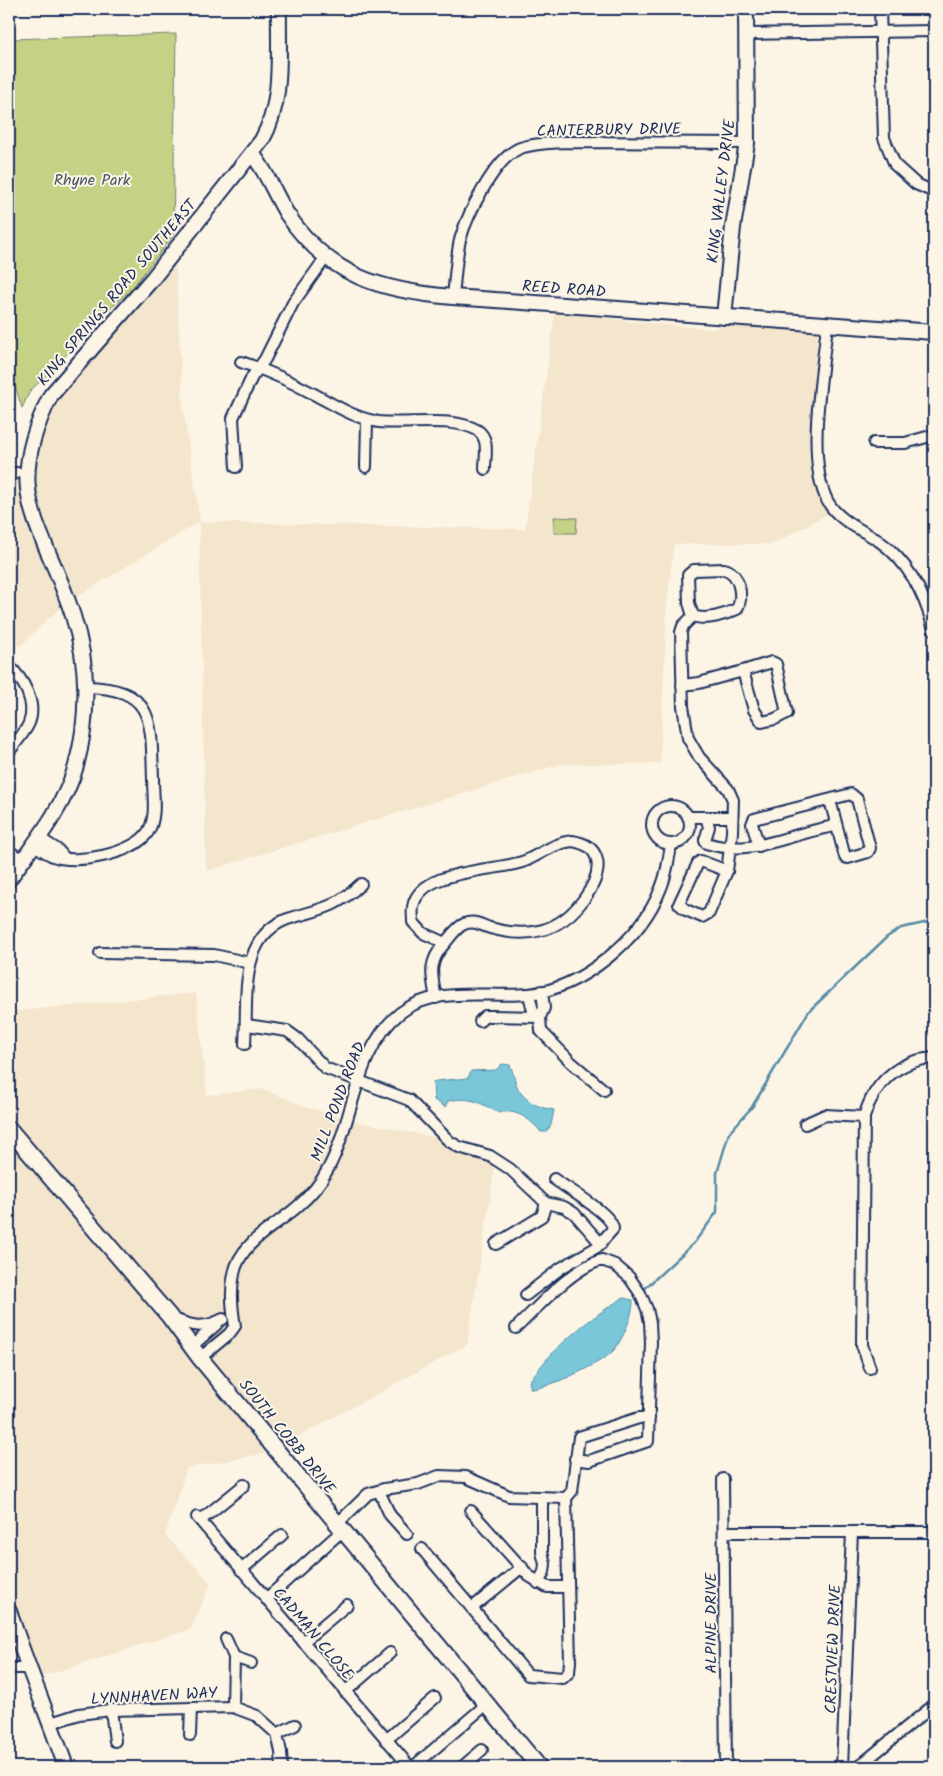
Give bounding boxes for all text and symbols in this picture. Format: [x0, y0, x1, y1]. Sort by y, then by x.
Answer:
street label: CANTERBURY DRIVE [537, 117, 682, 144]
street label: KING VALLEY DRIVE [700, 117, 743, 264]
park label: Rhyne Park [54, 168, 131, 193]
street label: KING SPRINGS ROAD SOUTHEAST [31, 193, 204, 392]
street label: REED ROAD [521, 274, 607, 305]
street label: MILL POND ROAD [304, 1038, 373, 1165]
street label: SOUTH COBB DRIVE [232, 1374, 342, 1501]
street label: ALPINE DRIVE [699, 1572, 724, 1674]
street label: CADMAN CLOSE [266, 1582, 360, 1687]
street label: CRESTVIEW DRIVE [819, 1583, 848, 1714]
street label: LYNNHAVEN WAY [90, 1681, 219, 1712]

